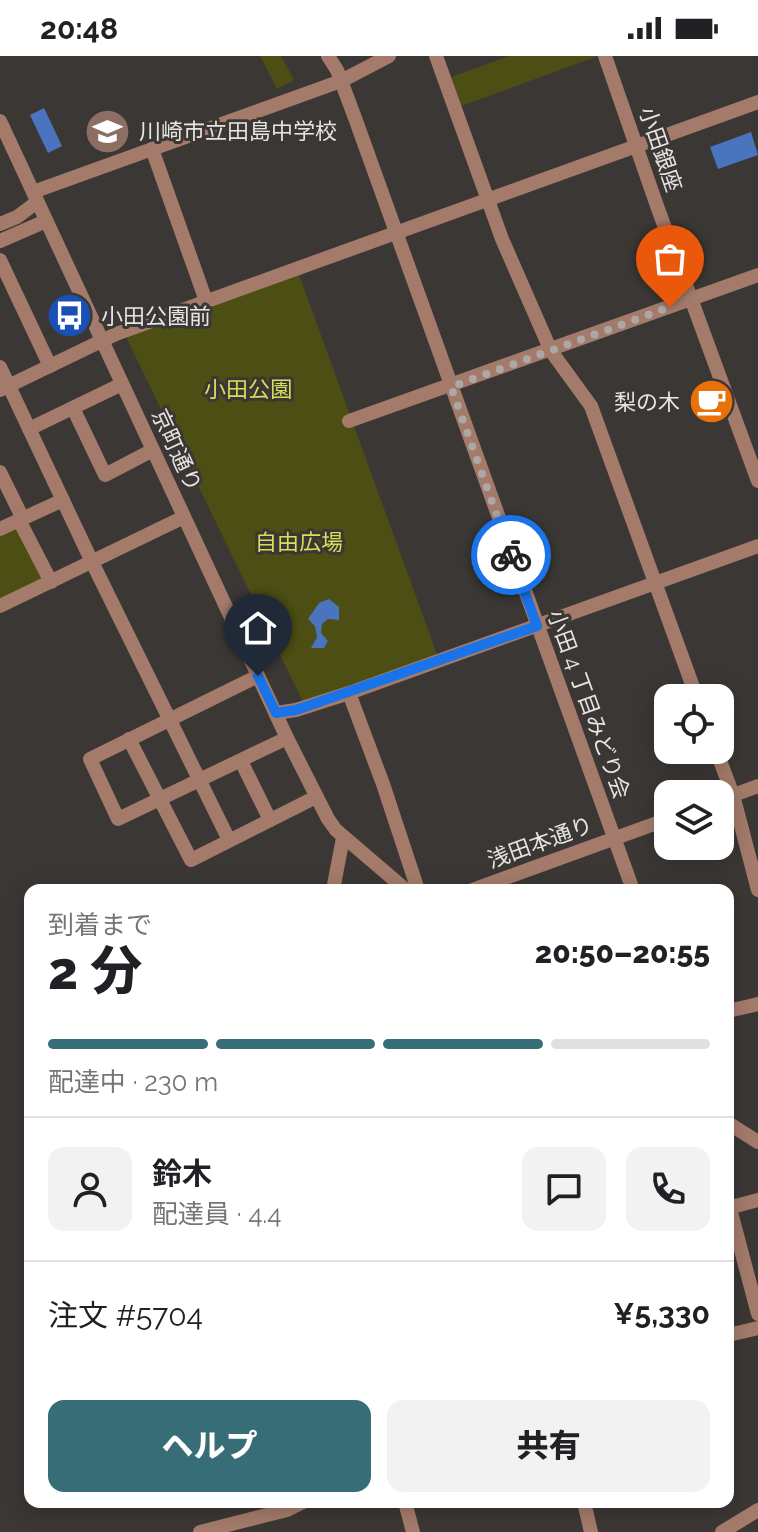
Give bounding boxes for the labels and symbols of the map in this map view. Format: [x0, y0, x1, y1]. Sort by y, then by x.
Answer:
street label: 小田銀座 [634, 103, 688, 195]
school or university icon: 川崎市立田島中学校 [84, 107, 132, 155]
place label: 川崎市立田島中学校 [139, 118, 337, 144]
pin [636, 225, 704, 307]
bus stop icon: 小田公園前 [46, 292, 94, 340]
place label: 小田公園前 [101, 303, 211, 329]
park label: 小田公園 [204, 376, 292, 402]
cafe icon: 梨の木 [687, 378, 735, 426]
place label: 梨の木 [614, 389, 680, 415]
street label: 京町通り [147, 405, 207, 495]
courier [471, 515, 551, 595]
park label: 自由広場 [255, 529, 343, 555]
pin [224, 594, 292, 676]
street label: 小田 4 丁目みどり会 [543, 606, 635, 802]
street label: 浅田本通り [484, 811, 596, 873]

